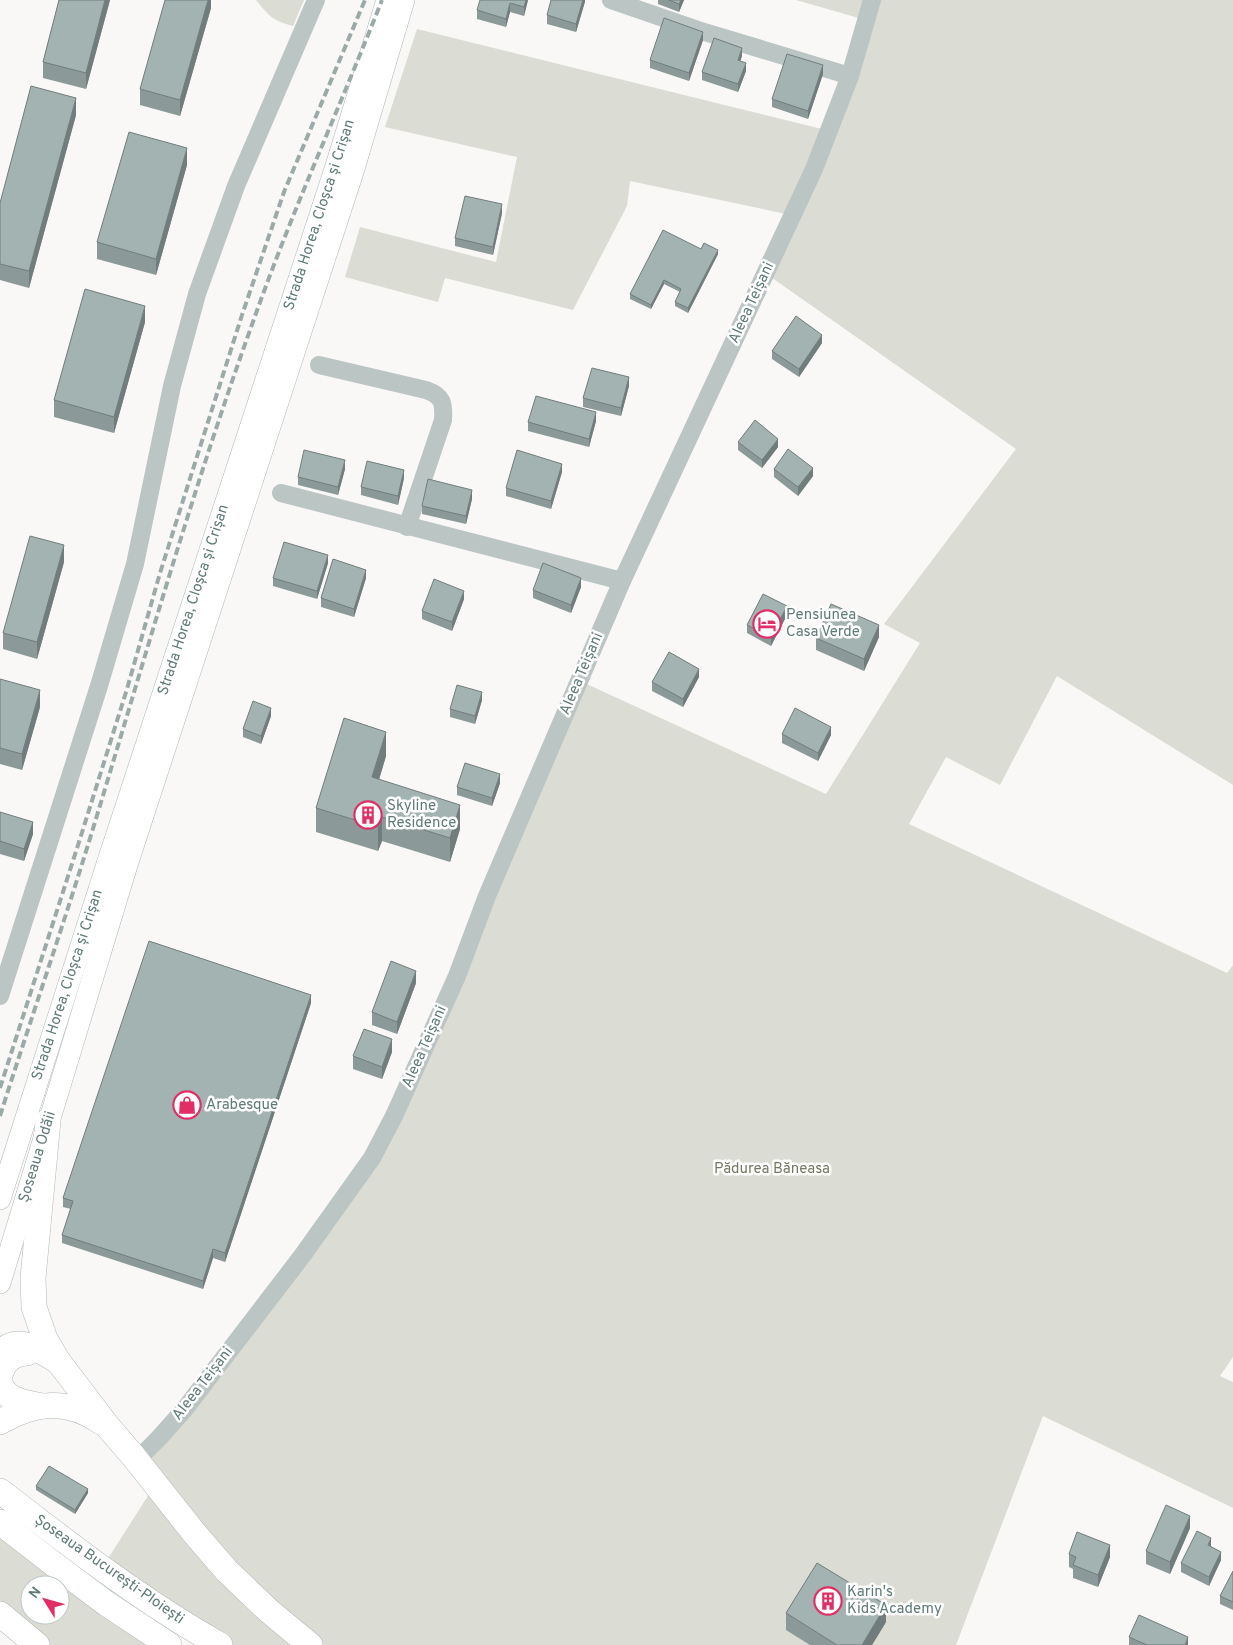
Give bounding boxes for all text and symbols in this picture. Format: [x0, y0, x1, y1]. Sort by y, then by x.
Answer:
street label: Strada Horea, Cloșca și Crișan [280, 117, 360, 313]
street label: Aleea Teișani [725, 259, 779, 347]
street label: Strada Horea, Cloșca și Crișan [154, 502, 234, 698]
place label: Pensiunea Casa Verde [786, 606, 860, 642]
hotel icon: Pensiunea Casa Verde [752, 609, 782, 639]
street label: Aleea Teișani [556, 630, 608, 718]
place label: Skyline Residence [387, 797, 456, 833]
building icon: Skyline Residence [353, 800, 383, 830]
street label: Strada Horea, Cloșca și Crișan [28, 887, 108, 1083]
street label: Aleea Teișani [398, 1003, 452, 1091]
shop icon: Arabesque [172, 1090, 202, 1120]
place label: Arabesque [206, 1096, 278, 1115]
street label: Șoseaua Odăii [15, 1109, 61, 1205]
park label: Pădurea Băneasa [714, 1160, 830, 1179]
street label: Aleea Teișani [168, 1344, 238, 1424]
street label: Șoseaua București-Ploiești [30, 1511, 188, 1629]
north arrow [20, 1575, 70, 1625]
place label: Karin's Kids Academy [847, 1583, 942, 1619]
text: N [26, 1584, 46, 1602]
building icon: Karin's Kids Academy [813, 1586, 843, 1616]

